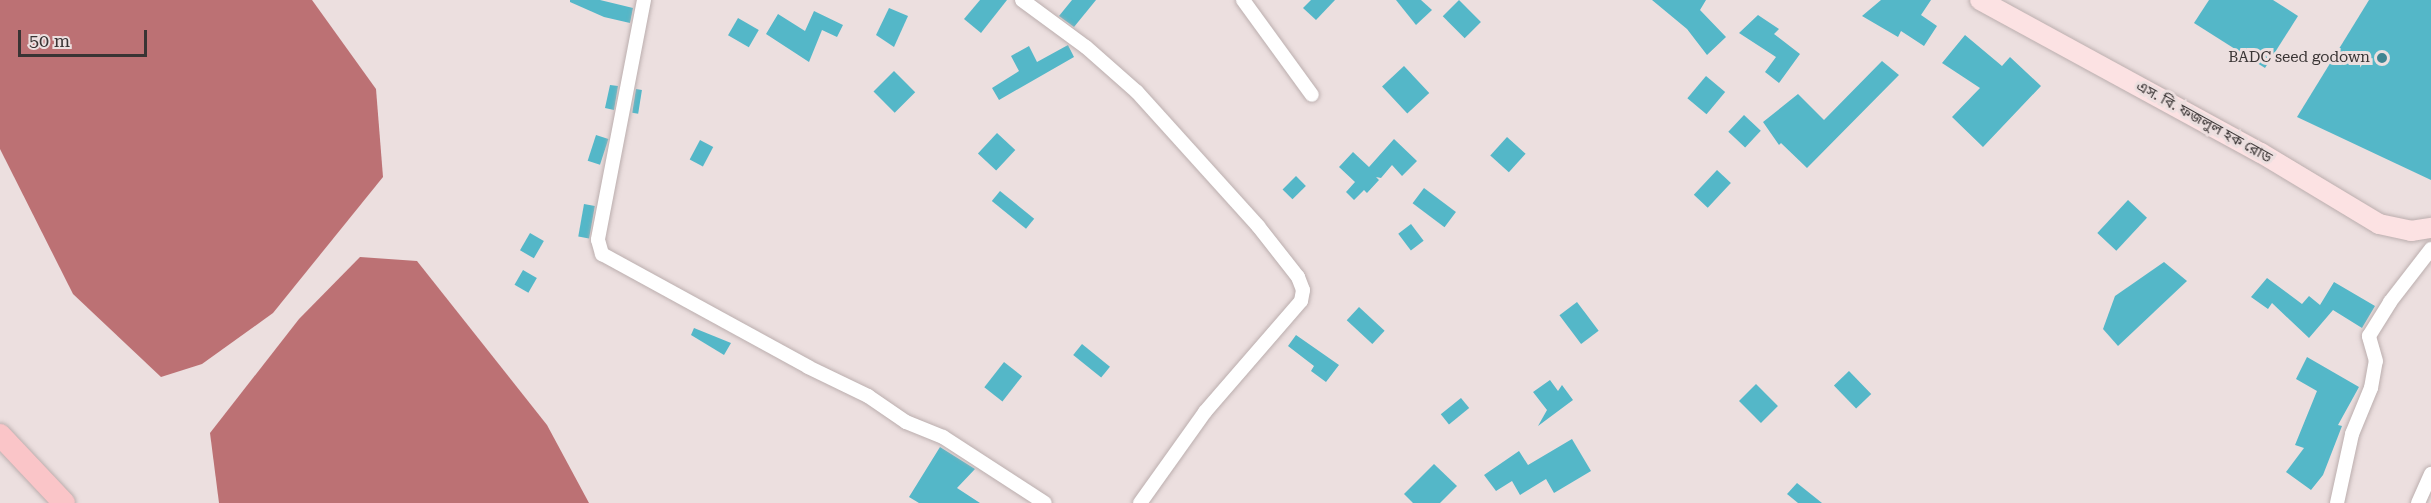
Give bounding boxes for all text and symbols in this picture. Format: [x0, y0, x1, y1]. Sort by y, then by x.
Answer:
scale bar [21, 18, 150, 56]
text: 50 m [29, 30, 70, 51]
place label: BADC seed godown [2228, 49, 2370, 67]
marker: BADC seed godown [2375, 51, 2389, 65]
street label: এস. বি. ফজলুল হক রোড [2133, 77, 2275, 167]

